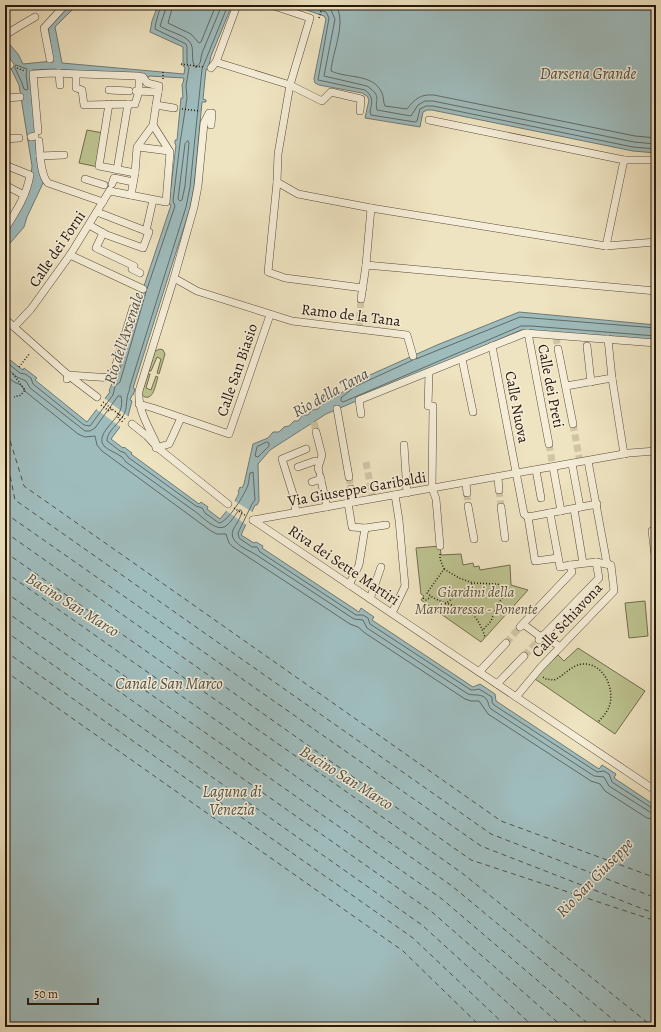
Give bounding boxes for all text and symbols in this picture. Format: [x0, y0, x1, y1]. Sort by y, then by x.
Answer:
water label: Darsena Grande [540, 63, 637, 85]
street label: Calle dei Forni [24, 207, 90, 291]
water label: Rio dell'Arsenale [99, 289, 149, 387]
street label: Ramo de la Tana [300, 299, 402, 331]
street label: Calle San Biasio [212, 321, 262, 419]
street label: Calle dei Preti [533, 342, 569, 430]
water label: Rio della Tana [288, 363, 373, 423]
street label: Calle Nuova [500, 369, 534, 445]
street label: Via Giuseppe Garibaldi [285, 467, 428, 511]
street label: Riva dei Sette Martiri [285, 520, 403, 610]
water label: Bacino San Marco [22, 567, 123, 642]
street label: Calle Schiavona [527, 578, 607, 662]
park label: Giardini della Marinaressa - Ponente [415, 582, 538, 619]
water label: Canale San Marco [115, 673, 223, 695]
water label: Bacino San Marco [296, 740, 397, 815]
water label: Laguna di Venezia [202, 781, 262, 821]
water label: Rio San Giuseppe [551, 833, 638, 922]
scale bar [28, 980, 98, 1006]
text: 50 m [34, 986, 58, 1002]

